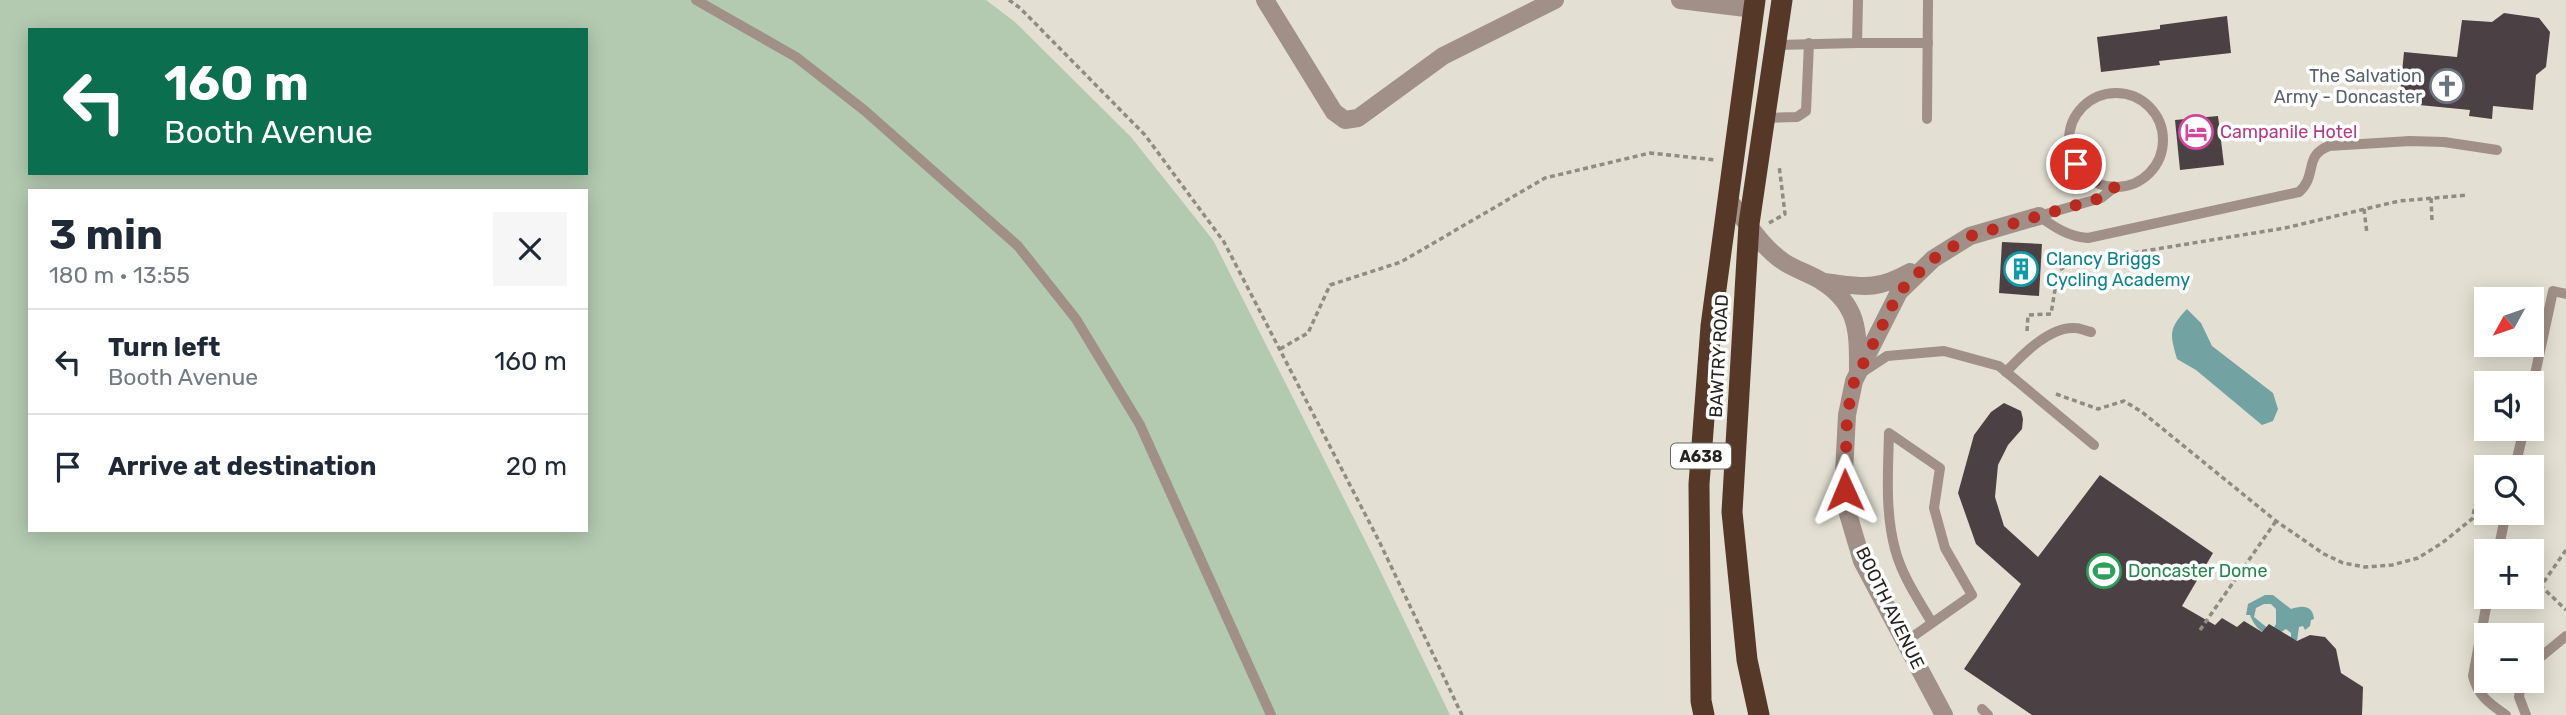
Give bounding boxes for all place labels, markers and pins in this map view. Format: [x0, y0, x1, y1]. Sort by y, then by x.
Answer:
place label: The Salvation Army - Doncaster [2274, 65, 2422, 108]
church icon: The Salvation Army - Doncaster [2428, 67, 2466, 105]
hotel icon: Campanile Hotel [2177, 113, 2215, 151]
place label: Campanile Hotel [2220, 121, 2357, 143]
pin [2046, 134, 2106, 194]
place label: Clancy Briggs Cycling Academy [2046, 248, 2190, 291]
building icon: Clancy Briggs Cycling Academy [2002, 250, 2040, 288]
sports icon: Doncaster Dome [2085, 552, 2123, 590]
place label: Doncaster Dome [2128, 560, 2267, 582]

